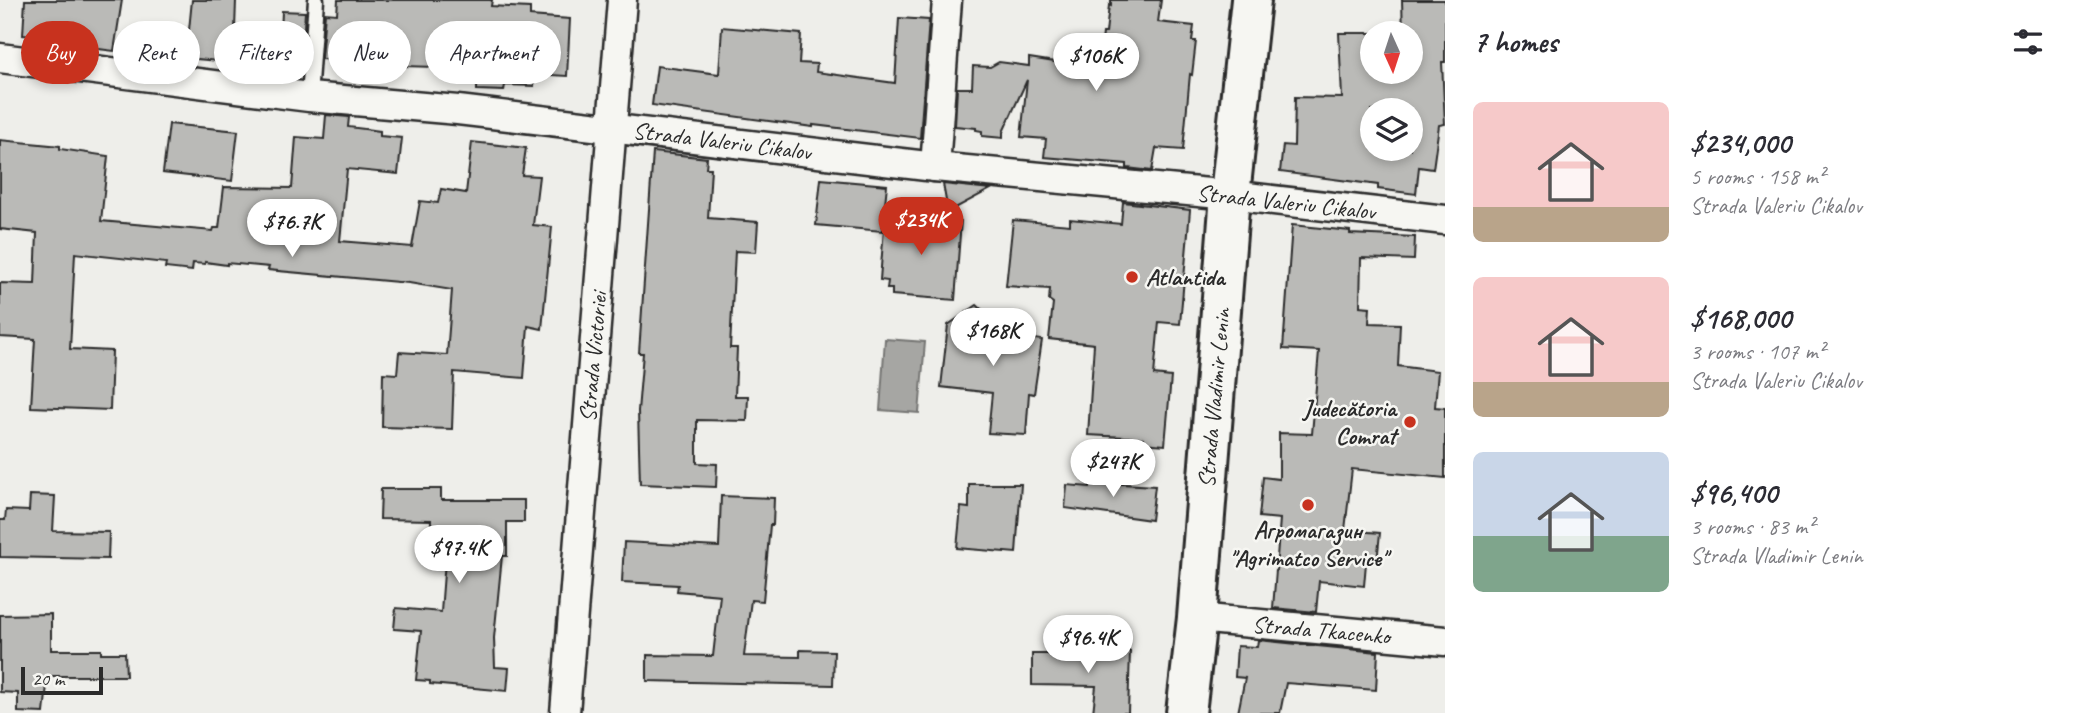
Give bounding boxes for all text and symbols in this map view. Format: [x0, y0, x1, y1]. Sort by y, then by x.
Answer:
chip: Buy [21, 21, 99, 84]
chip: Rent [113, 21, 200, 84]
chip: Filters [214, 21, 314, 84]
chip: New [328, 21, 411, 84]
chip: Apartment [425, 21, 561, 84]
north arrow [1360, 21, 1423, 84]
map controls [1360, 21, 1423, 161]
text: 7 homes [1473, 23, 1558, 61]
icon: filters [2009, 23, 2047, 61]
pin: $106K [1047, 34, 1145, 93]
text: $106K [1069, 41, 1123, 70]
button: layers [1360, 98, 1423, 161]
street label: Strada Valeriu Cikalov [631, 115, 815, 167]
text: $234,000 [1690, 124, 1790, 162]
icon: home [1529, 130, 1613, 214]
text: 5 rooms · 158 m² [1690, 162, 1825, 191]
street label: Strada Valeriu Cikalov [1195, 178, 1379, 227]
text: Strada Valeriu Cikalov [1690, 191, 1862, 220]
pin: $234K [872, 198, 970, 257]
pin: $76.7K [235, 200, 349, 259]
text: $234K [894, 205, 948, 234]
text: $76.7K [263, 207, 321, 236]
place label: Atlantida [1146, 262, 1226, 292]
marker: Atlantida [1124, 269, 1140, 285]
street label: Strada Victoriei [572, 288, 614, 423]
text: $168,000 [1690, 299, 1791, 337]
icon: home [1529, 305, 1613, 389]
street label: Strada Vladimir Lenin [1191, 306, 1237, 489]
pin: $168K [944, 308, 1042, 368]
text: $168K [966, 316, 1020, 345]
text: 3 rooms · 107 m² [1690, 337, 1825, 366]
text: Strada Valeriu Cikalov [1690, 366, 1862, 395]
place label: Judecătoria Comrat [1301, 393, 1400, 451]
marker: Judecătoria Comrat [1402, 414, 1418, 430]
pin: $247K [1064, 440, 1162, 499]
text: $247K [1087, 447, 1140, 476]
text: $96,400 [1690, 474, 1777, 512]
icon: home [1529, 480, 1613, 564]
marker: Агромагазин "Agrimatco Service" [1300, 497, 1316, 513]
text: 3 rooms · 83 m² [1690, 512, 1814, 541]
place label: Агромагазин "Agrimatco Service" [1229, 515, 1392, 573]
pin: $97.4K [402, 526, 516, 585]
text: $97.4K [430, 533, 488, 562]
text: Strada Vladimir Lenin [1690, 541, 1863, 570]
street label: Strada Tkacenko [1251, 609, 1394, 651]
pin: $96.4K [1031, 616, 1145, 675]
text: $96.4K [1059, 623, 1117, 652]
scale bar [21, 664, 103, 696]
text: 20 m [32, 667, 64, 691]

